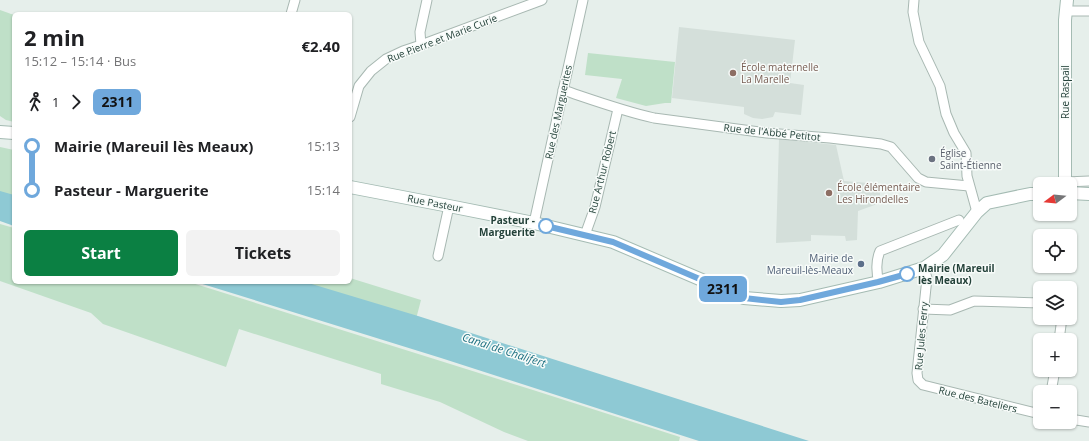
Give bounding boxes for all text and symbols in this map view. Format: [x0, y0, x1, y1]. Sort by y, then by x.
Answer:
street label: Rue Pierre et Marie Curie [385, 10, 499, 65]
text: 2 min [24, 22, 85, 52]
text: €2.40 [301, 36, 340, 56]
text: 15:12 – 15:14 · Bus [24, 52, 136, 70]
place label: École maternelle La Marelle [741, 60, 819, 86]
street label: Rue des Marguerites [541, 63, 575, 160]
street label: Rue Raspail [1058, 65, 1072, 119]
marker: École maternelle La Marelle [728, 68, 738, 78]
icon: walk [24, 91, 46, 113]
icon: forward [65, 91, 87, 113]
text: 2311 [101, 92, 133, 111]
text: 1 [52, 93, 59, 111]
street label: Rue de l'Abbé Petitot [723, 120, 821, 144]
street label: Rue Arthur Robert [585, 129, 619, 215]
text: Mairie (Mareuil lès Meaux) [54, 136, 253, 156]
text: 15:13 [307, 137, 340, 155]
place label: Église Saint-Étienne [940, 146, 1002, 172]
marker: Église Saint-Étienne [927, 154, 937, 164]
north arrow [1033, 177, 1077, 221]
map controls [1033, 177, 1077, 429]
text: Pasteur - Marguerite [54, 180, 209, 200]
place label: École élémentaire Les Hirondelles [837, 180, 921, 206]
text: 15:14 [307, 181, 340, 199]
marker: École élémentaire Les Hirondelles [824, 188, 834, 198]
street label: Rue Pasteur [406, 191, 464, 215]
place label: Pasteur - Marguerite [479, 213, 535, 239]
marker: Pasteur - Marguerite [538, 218, 554, 234]
button: locate [1033, 229, 1077, 273]
button: Start [24, 230, 178, 276]
button: Tickets [186, 230, 340, 276]
place label: Mairie de Mareuil-lès-Meaux [767, 251, 854, 277]
marker: Mairie de Mareuil-lès-Meaux [856, 259, 866, 269]
place label: Mairie (Mareuil lès Meaux) [918, 261, 995, 287]
marker: Mairie (Mareuil lès Meaux) [899, 266, 915, 282]
line badge: 2311 [695, 276, 751, 302]
text: 2311 [707, 279, 739, 298]
button: layers [1033, 281, 1077, 325]
street label: Rue Jules Ferry [911, 300, 931, 371]
water label: Canal de Chalifert [460, 329, 548, 370]
button: + [1033, 333, 1077, 377]
street label: Rue des Bateliers [937, 382, 1019, 416]
button: − [1033, 385, 1077, 429]

